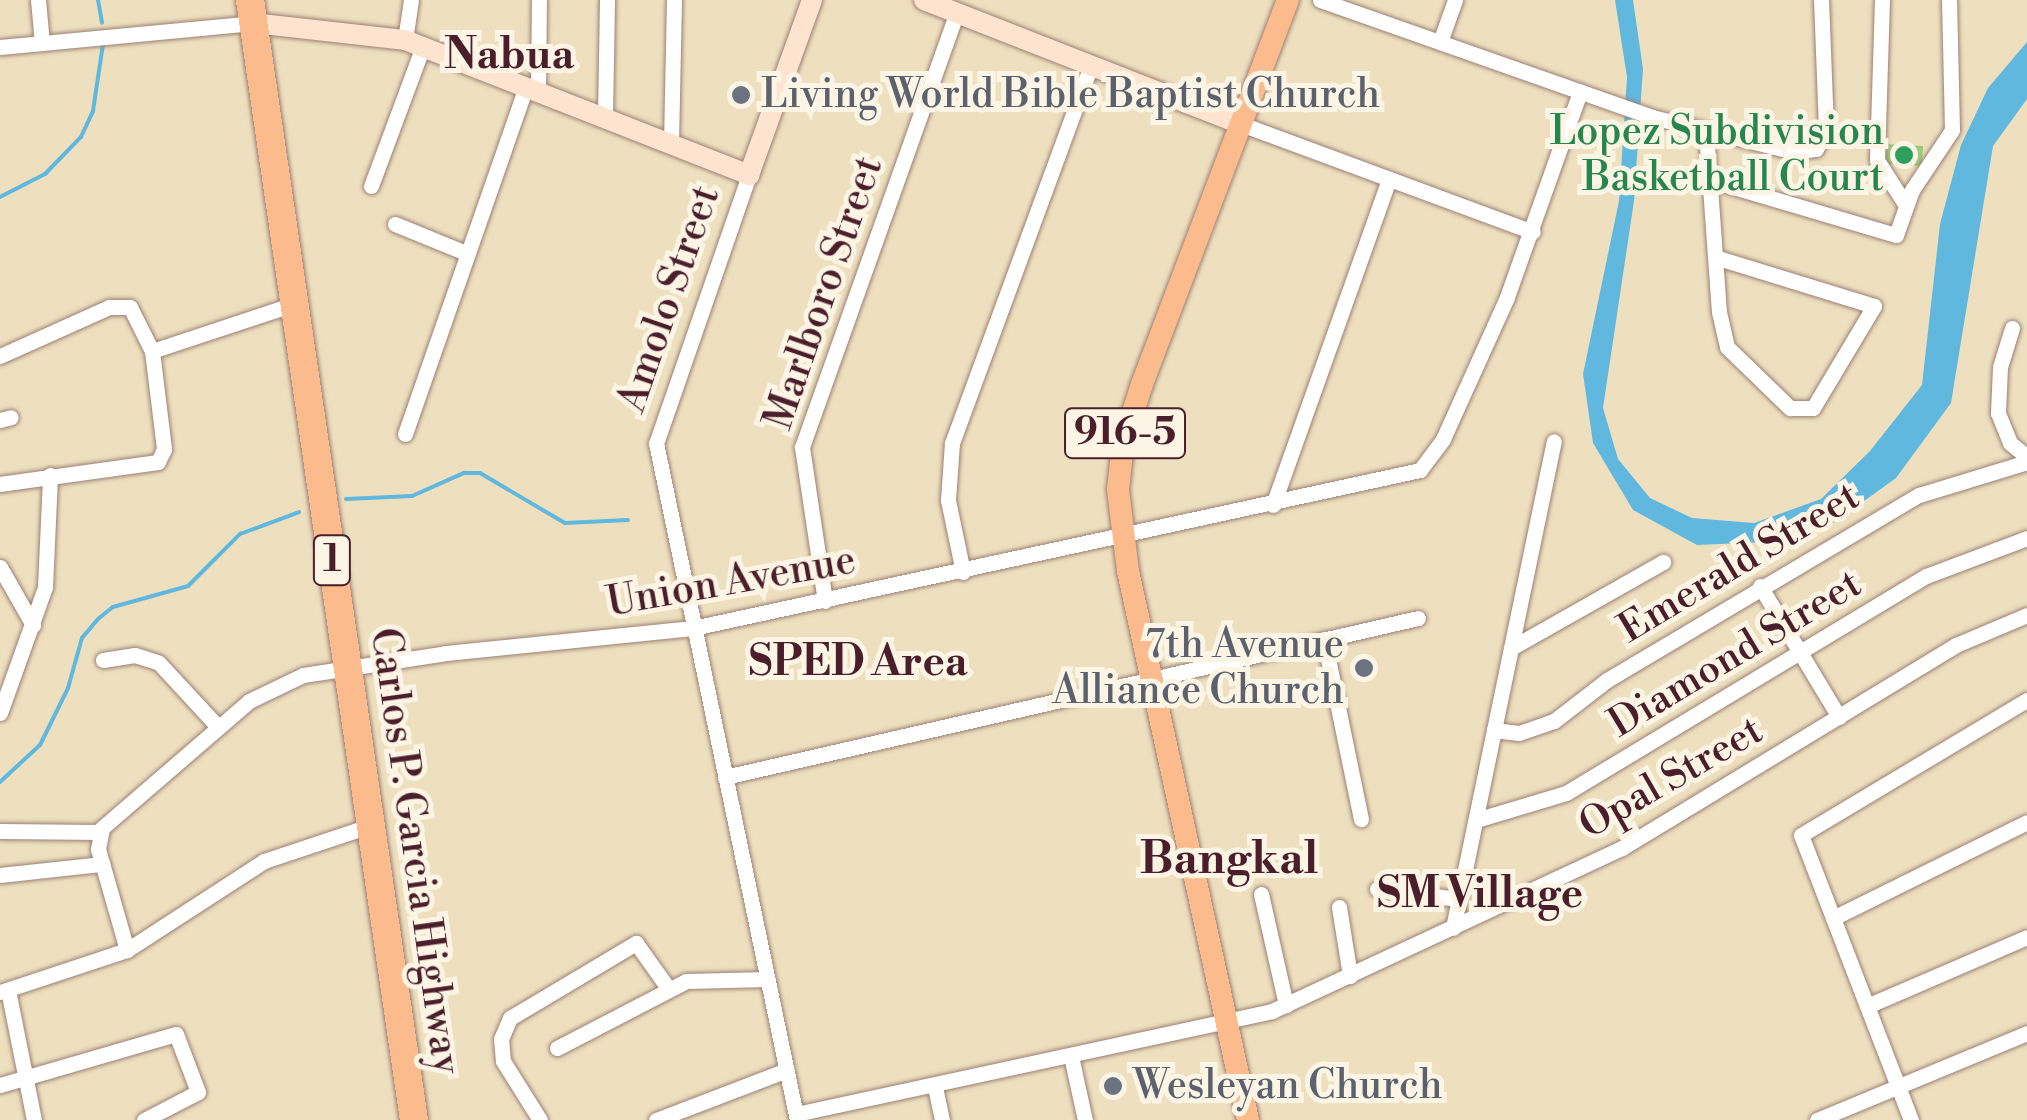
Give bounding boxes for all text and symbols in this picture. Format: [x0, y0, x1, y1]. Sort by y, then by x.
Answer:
district label: Nabua [444, 31, 574, 81]
place label: Living World Bible Baptist Church [761, 71, 1380, 119]
marker: Living World Bible Baptist Church [730, 84, 752, 106]
place label: Lopez Subdivision Basketball Court [1550, 108, 1884, 202]
marker: Lopez Subdivision Basketball Court [1893, 144, 1915, 166]
street label: Marlboro Street [755, 150, 893, 436]
street label: Amolo Street [608, 180, 730, 418]
road number: 916-5 [1062, 400, 1188, 466]
street label: Emerald Street [1610, 472, 1868, 654]
road number: 1 [312, 527, 352, 593]
street label: Union Avenue [603, 536, 859, 628]
street label: Diamond Street [1600, 560, 1870, 748]
place label: 7th Avenue Alliance Church [1052, 621, 1344, 715]
street label: Carlos P. Garcia Highway [360, 625, 470, 1077]
district label: SPED Area [749, 638, 967, 688]
marker: 7th Avenue Alliance Church [1353, 657, 1375, 679]
street label: Opal Street [1571, 706, 1771, 850]
district label: Bangkal [1140, 833, 1318, 887]
district label: SM Village [1377, 870, 1583, 920]
place label: Wesleyan Church [1133, 1062, 1443, 1110]
marker: Wesleyan Church [1102, 1075, 1124, 1097]

